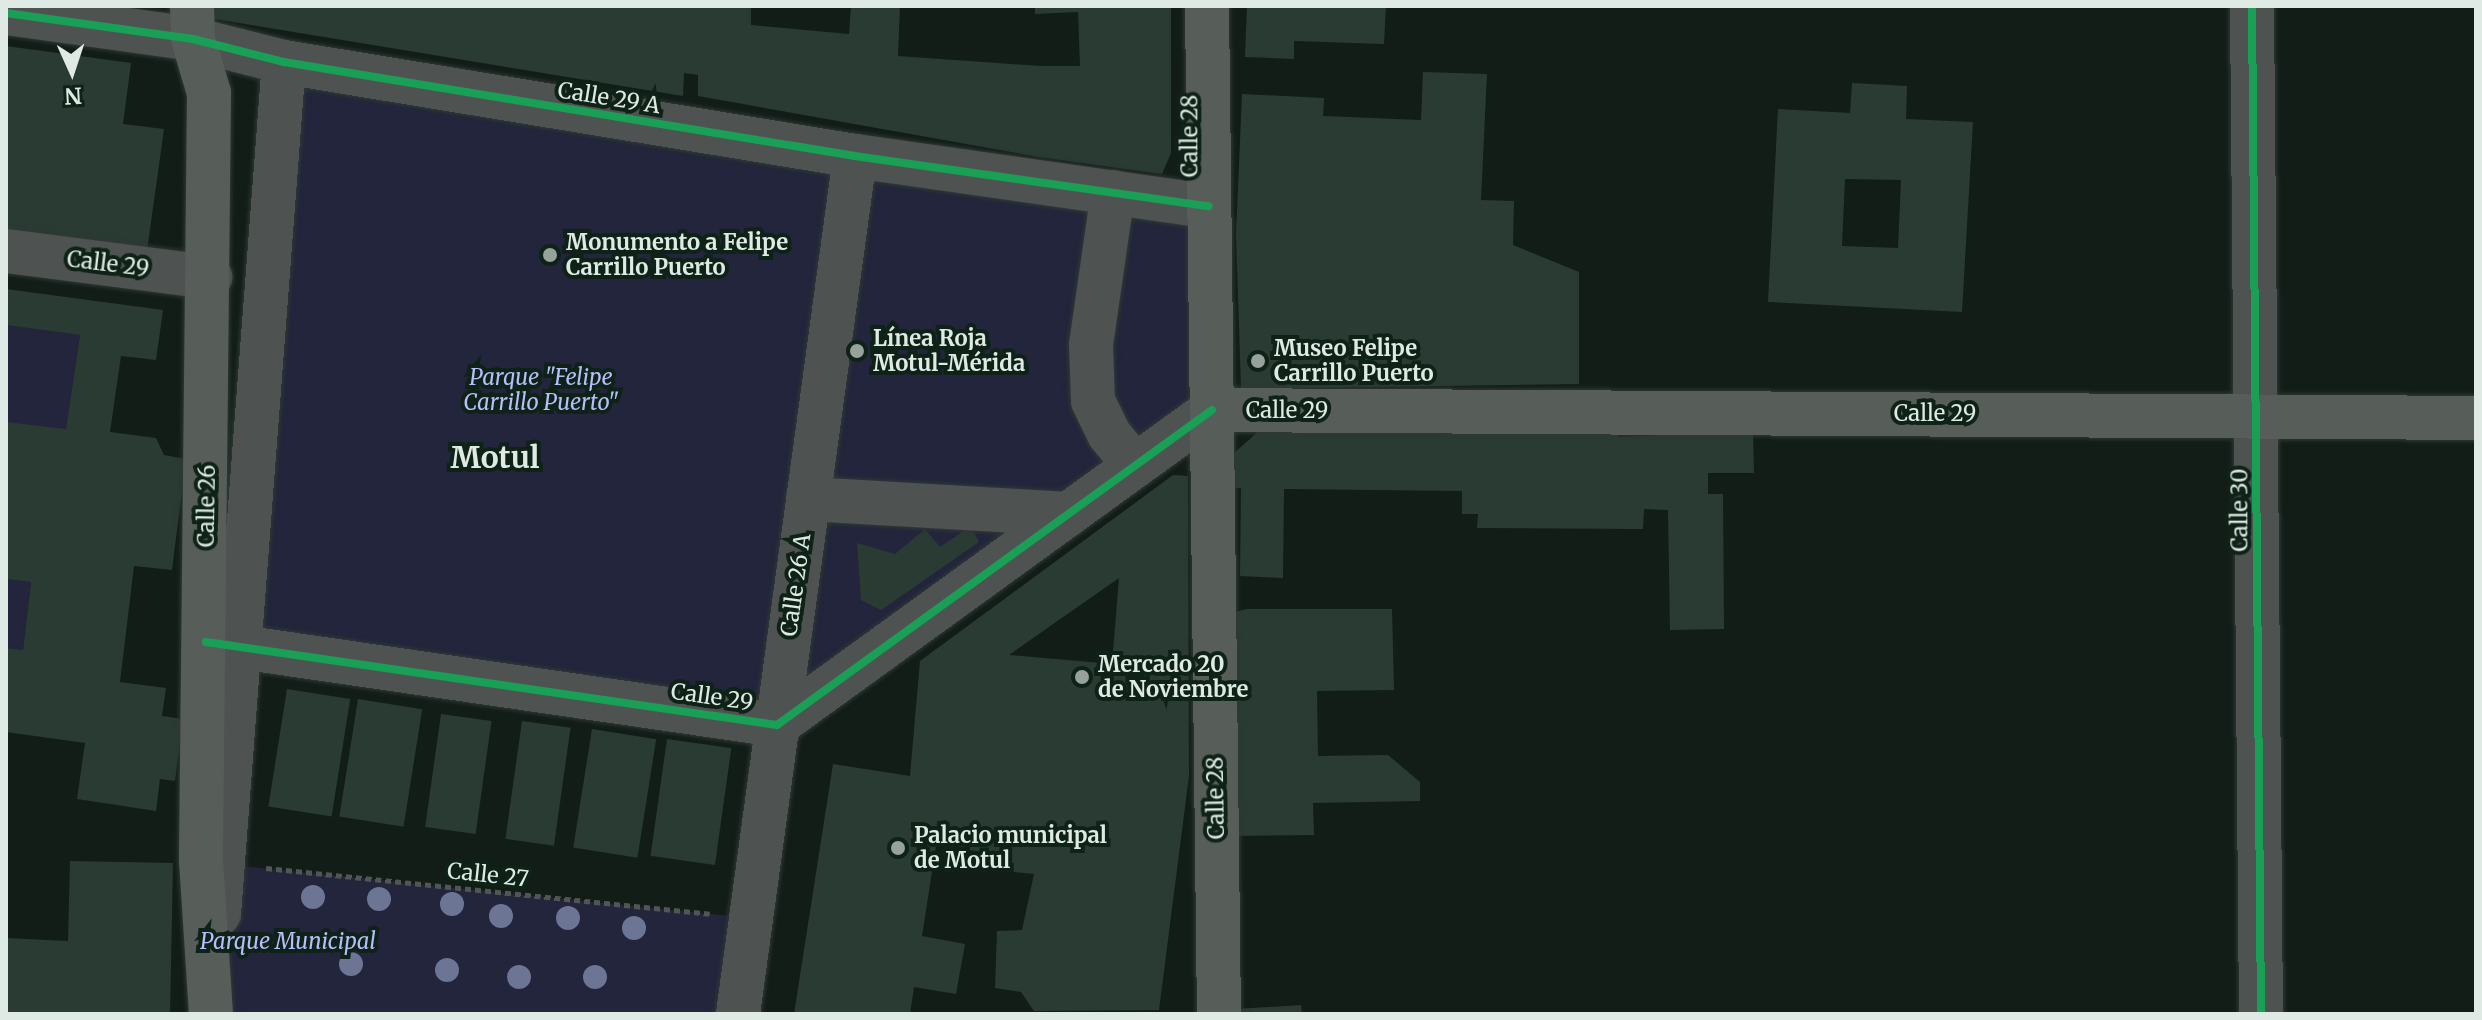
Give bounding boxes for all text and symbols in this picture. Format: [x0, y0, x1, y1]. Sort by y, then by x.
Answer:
north arrow [32, 32, 112, 112]
street label: Calle 29 A [556, 77, 662, 119]
text: N [64, 82, 83, 110]
street label: Calle 28 [1177, 95, 1203, 177]
place label: Monumento a Felipe Carrillo Puerto [566, 229, 788, 280]
street label: Calle 29 [65, 246, 151, 282]
marker: Monumento a Felipe Carrillo Puerto [541, 246, 559, 264]
place label: Línea Roja Motul-Mérida [873, 325, 1025, 376]
place label: Museo Felipe Carrillo Puerto [1274, 335, 1434, 386]
marker: Línea Roja Motul-Mérida [848, 342, 866, 360]
marker: Museo Felipe Carrillo Puerto [1249, 352, 1267, 370]
park label: Parque "Felipe Carrillo Puerto" [463, 364, 619, 416]
street label: Calle 29 [1246, 398, 1328, 424]
street label: Calle 29 [1894, 401, 1976, 427]
district label: Motul [450, 439, 540, 475]
street label: Calle 26 [193, 464, 221, 548]
street label: Calle 30 [2227, 468, 2253, 552]
street label: Calle 26 A [776, 532, 816, 638]
place label: Mercado 20 de Noviembre [1098, 651, 1248, 702]
marker: Mercado 20 de Noviembre [1073, 668, 1091, 686]
street label: Calle 29 [669, 678, 755, 716]
street label: Calle 28 [1202, 756, 1230, 840]
place label: Palacio municipal de Motul [914, 822, 1107, 874]
marker: Palacio municipal de Motul [889, 839, 907, 857]
street label: Calle 27 [446, 858, 530, 892]
park label: Parque Municipal [200, 929, 376, 955]

